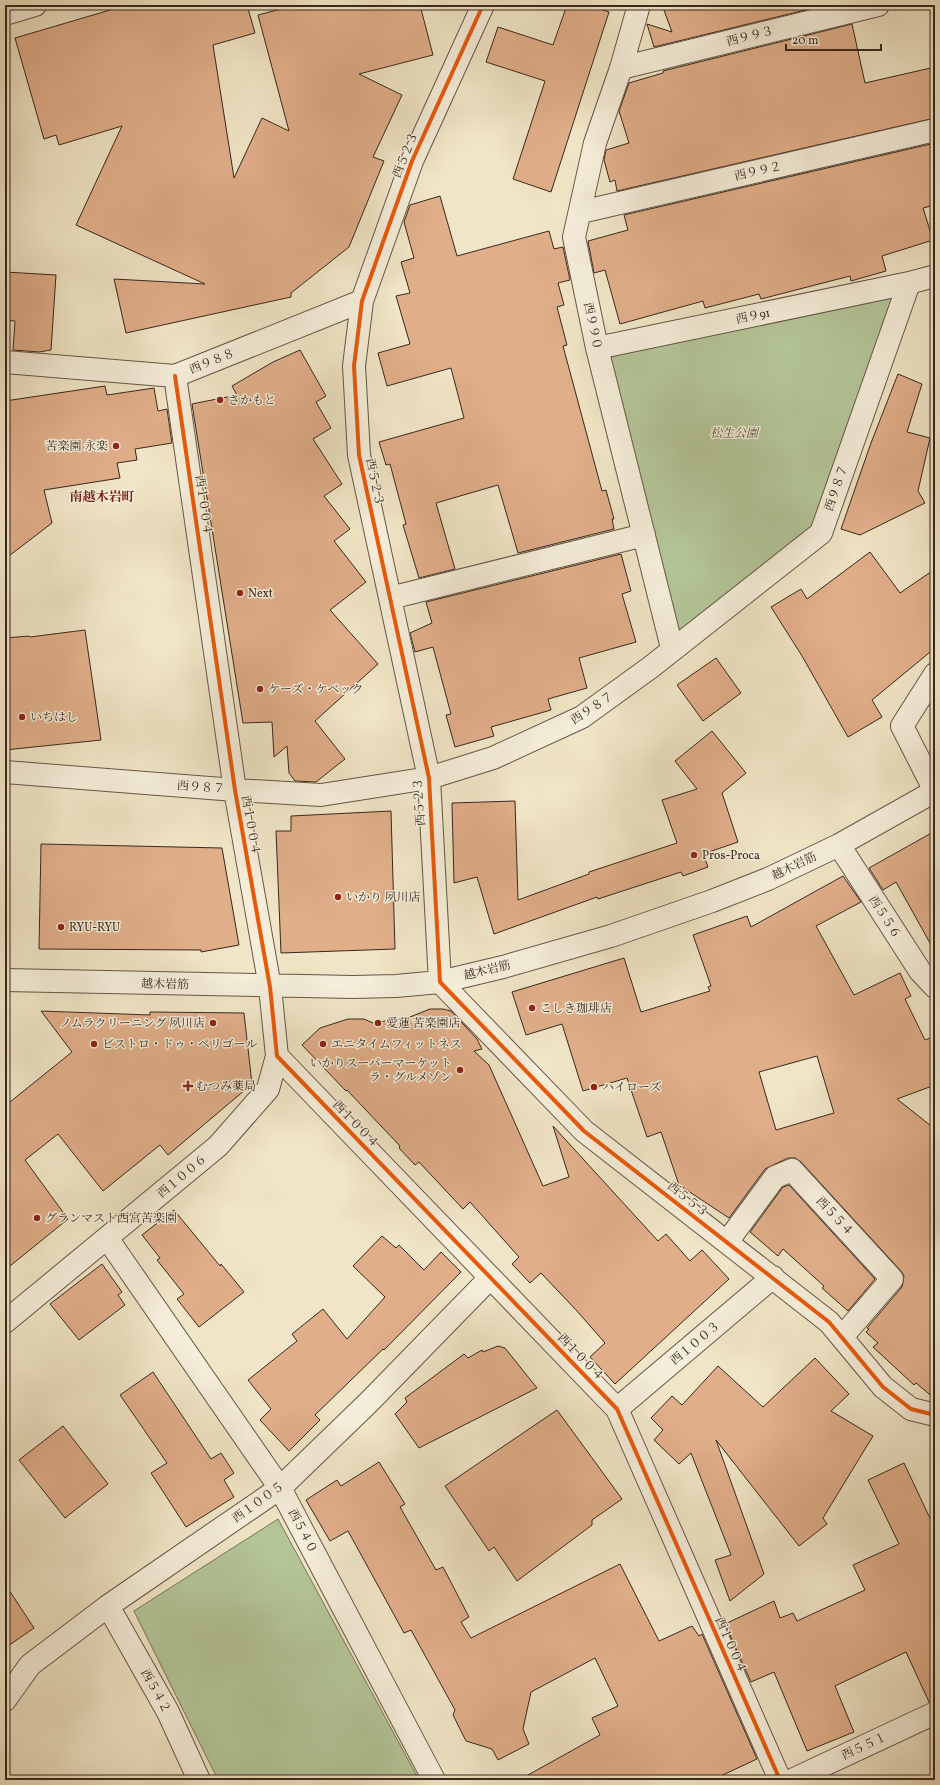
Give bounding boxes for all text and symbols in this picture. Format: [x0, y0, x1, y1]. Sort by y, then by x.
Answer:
street label: 西９９３ [725, 23, 775, 51]
scale bar [786, 26, 881, 52]
text: 20 m [792, 33, 819, 49]
street label: 西５２３ [390, 130, 422, 181]
street label: 西９９２ [733, 159, 783, 185]
street label: 西９９０ [579, 301, 605, 351]
street label: 西９91 [734, 306, 772, 328]
street label: 西９８８ [187, 346, 238, 378]
place label: さかもと [228, 393, 276, 409]
marker: さかもと [215, 395, 225, 405]
park label: 松生公園 [710, 426, 760, 442]
place label: 苦楽園 永楽 [46, 439, 108, 455]
marker: 苦楽園 永楽 [111, 441, 121, 451]
street label: 西５２３ [361, 457, 387, 507]
street label: 西９８７ [822, 463, 852, 514]
street label: 西１００４ [191, 474, 215, 536]
district label: 南越木岩町 [69, 489, 135, 507]
place label: Next [248, 586, 273, 602]
marker: Next [235, 588, 245, 598]
place label: ケーズ・ケベック [268, 682, 363, 698]
marker: ケーズ・ケベック [255, 684, 265, 694]
street label: 西９８７ [568, 689, 617, 729]
place label: いちはし [30, 710, 78, 726]
marker: いちはし [17, 712, 27, 722]
street label: 西５２３ [410, 777, 430, 826]
street label: 西９８７ [176, 778, 225, 798]
street label: 西１００４ [237, 794, 263, 856]
place label: Pros-Proca [702, 848, 760, 864]
street label: 越木岩筋 [769, 849, 820, 885]
marker: Pros-Proca [689, 850, 699, 860]
place label: いかり 夙川店 [346, 890, 420, 906]
marker: いかり 夙川店 [333, 892, 343, 902]
street label: 西５５６ [864, 893, 904, 942]
place label: RYU-RYU [69, 920, 120, 936]
marker: RYU-RYU [56, 922, 66, 932]
street label: 越木岩筋 [462, 957, 512, 985]
street label: 越木岩筋 [141, 977, 189, 993]
place label: こしき珈琲店 [540, 1001, 612, 1017]
marker: こしき珈琲店 [527, 1003, 537, 1013]
place label: ノムラクリーニング 夙川店 [60, 1016, 205, 1032]
place label: 愛蓮 苦楽園店 [386, 1016, 460, 1032]
marker: ノムラクリーニング 夙川店 [208, 1018, 218, 1028]
marker: 愛蓮 苦楽園店 [373, 1018, 383, 1028]
place label: ビストロ・ドゥ・ペリゴール [102, 1037, 257, 1053]
place label: エニタイムフィットネス [331, 1037, 462, 1053]
marker: ビストロ・ドゥ・ペリゴール [89, 1039, 99, 1049]
marker: エニタイムフィットネス [318, 1039, 328, 1049]
place label: いかりスーパーマーケット ラ・グルメゾン [310, 1056, 452, 1086]
marker: いかりスーパーマーケット ラ・グルメゾン [455, 1065, 465, 1075]
place label: むつみ薬局 [196, 1079, 256, 1095]
place label: ハイローズ [602, 1080, 661, 1096]
marker: むつみ薬局 [183, 1081, 193, 1091]
marker: ハイローズ [589, 1082, 599, 1092]
street label: 西１００４ [329, 1098, 382, 1152]
street label: 西１００６ [155, 1151, 211, 1202]
street label: 西５５３ [664, 1179, 711, 1221]
street label: 西５５４ [812, 1194, 856, 1240]
place label: グランマスト西宮苦楽園 [45, 1211, 177, 1227]
marker: グランマスト西宮苦楽園 [32, 1213, 42, 1223]
street label: 西１００３ [668, 1318, 724, 1369]
street label: 西１００４ [554, 1331, 607, 1385]
street label: 西１００５ [230, 1479, 288, 1527]
street label: 西５４０ [284, 1507, 320, 1556]
street label: 西１００４ [711, 1615, 750, 1676]
street label: 西５４２ [136, 1667, 174, 1716]
street label: 西５５１ [839, 1730, 890, 1764]

